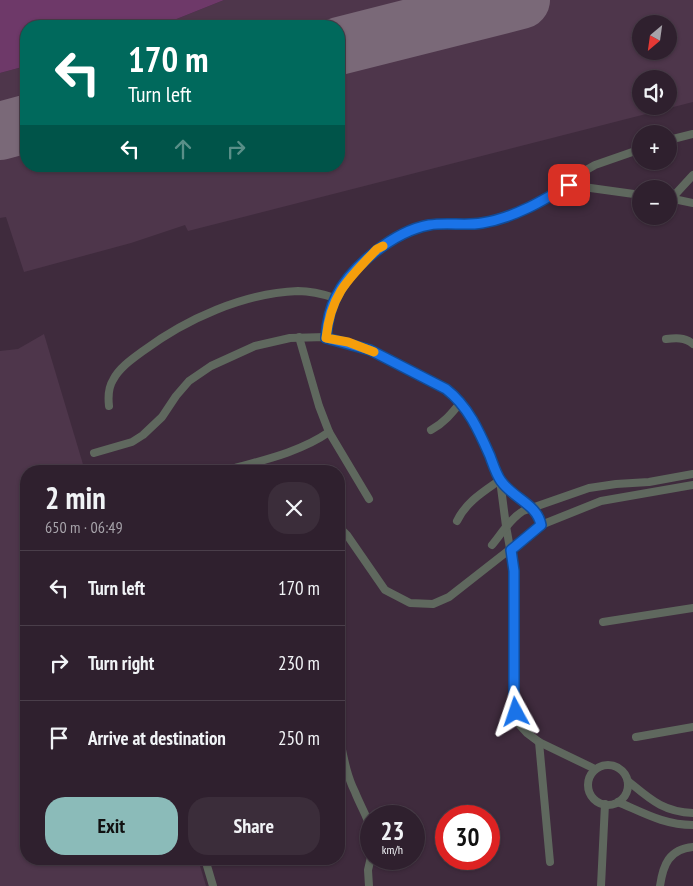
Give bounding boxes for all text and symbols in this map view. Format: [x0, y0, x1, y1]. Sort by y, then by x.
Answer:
north arrow [632, 15, 678, 60]
map controls [632, 15, 677, 225]
text: 170 m [128, 36, 209, 82]
icon: left [45, 40, 110, 105]
button: sound [632, 70, 677, 115]
text: Turn left [128, 80, 192, 108]
button: + [632, 125, 677, 170]
icon: left [116, 135, 144, 163]
icon: ahead [169, 135, 197, 163]
icon: right [222, 135, 250, 163]
pin [548, 164, 590, 206]
icon: arrive [555, 171, 583, 199]
button: − [632, 180, 677, 225]
text: 2 min [45, 478, 106, 517]
button: close [268, 482, 320, 534]
text: 650 m · 06:49 [45, 517, 123, 537]
icon: left [45, 574, 73, 602]
text: Turn left [88, 576, 145, 600]
text: 170 m [278, 576, 320, 600]
icon: right [45, 649, 73, 677]
text: Turn right [88, 651, 154, 675]
text: 230 m [278, 651, 320, 675]
position arrow [489, 685, 541, 737]
icon: arrive [45, 724, 73, 752]
text: Arrive at destination [88, 726, 226, 750]
text: 250 m [278, 726, 320, 750]
button: Exit [45, 797, 178, 855]
button: Share [188, 797, 320, 855]
speed limit sign: 30 [435, 805, 500, 870]
text: 23 [381, 815, 404, 847]
text: km/h [382, 842, 403, 857]

